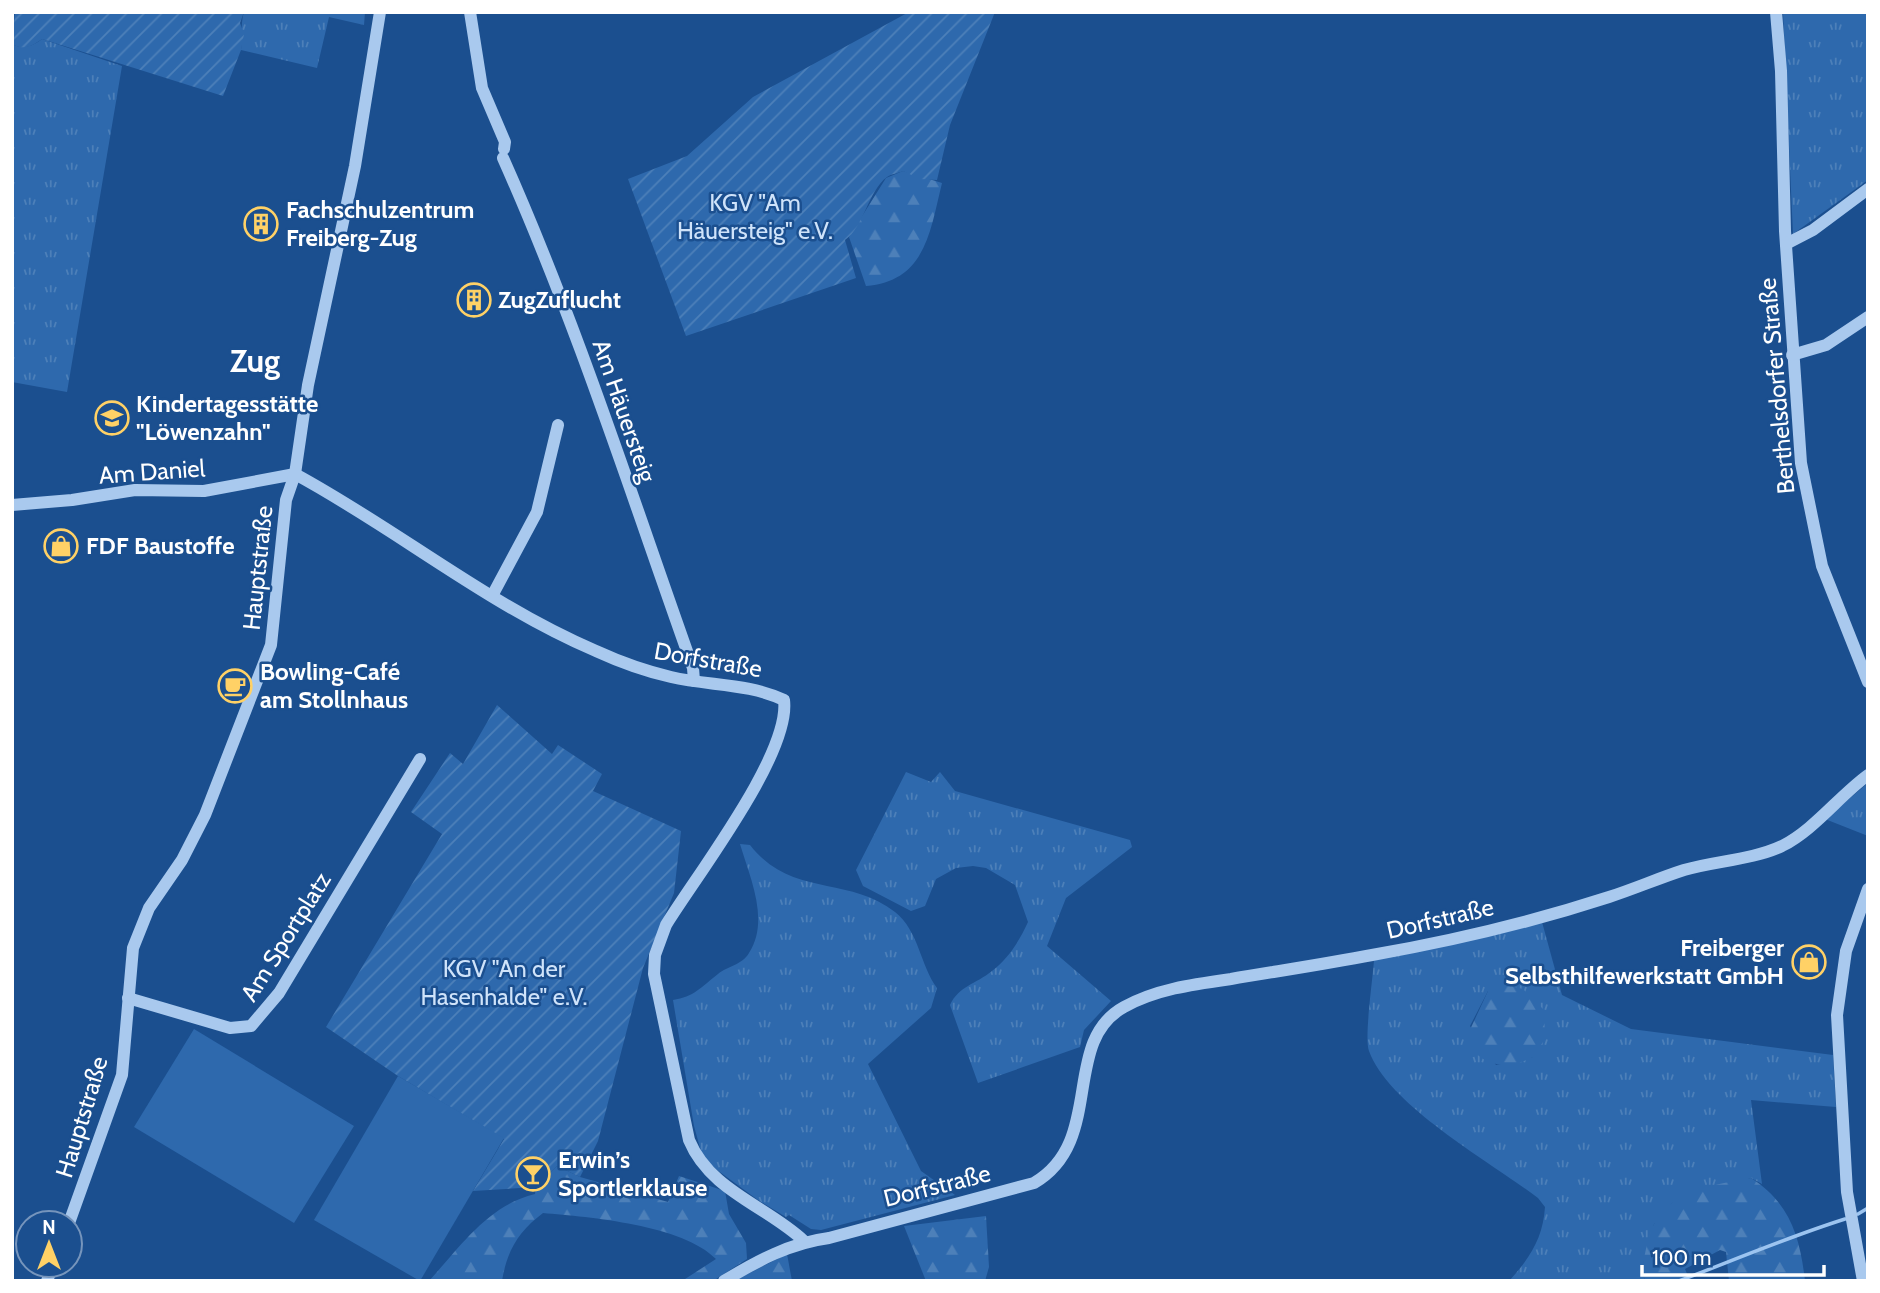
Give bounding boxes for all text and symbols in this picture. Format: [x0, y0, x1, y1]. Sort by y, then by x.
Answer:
park label: KGV "Am Häuersteig" e.V. [677, 188, 833, 245]
place label: Fachschulzentrum Freiberg-Zug [286, 195, 474, 252]
building icon: Fachschulzentrum Freiberg-Zug [242, 205, 280, 243]
street label: Berthelsdorfer Straße [1753, 277, 1800, 495]
building icon: ZugZuflucht [455, 281, 493, 319]
place label: ZugZuflucht [498, 285, 621, 314]
street label: Am Häuersteig [586, 336, 663, 487]
district label: Zug [230, 341, 280, 380]
place label: Kindertagesstätte "Löwenzahn" [136, 389, 318, 446]
school or university icon: Kindertagesstätte "Löwenzahn" [93, 399, 131, 437]
street label: Am Daniel [98, 453, 206, 490]
street label: Hauptstraße [237, 504, 278, 632]
shop icon: FDF Baustoffe [42, 527, 80, 565]
place label: FDF Baustoffe [86, 531, 235, 560]
street label: Dorfstraße [652, 636, 764, 683]
place label: Bowling-Café am Stollnhaus [260, 657, 408, 714]
cafe icon: Bowling-Café am Stollnhaus [216, 667, 254, 705]
street label: Am Sportplatz [234, 867, 337, 1007]
street label: Dorfstraße [1384, 892, 1496, 945]
place label: Freiberger Selbsthilfewerkstatt GmbH [1505, 933, 1784, 990]
shop icon: Freiberger Selbsthilfewerkstatt GmbH [1790, 943, 1828, 981]
park label: KGV "An der Hasenhalde" e.V. [420, 954, 588, 1011]
street label: Hauptstraße [49, 1053, 114, 1181]
place label: Erwin’s Sportlerklause [558, 1145, 707, 1202]
bar icon: Erwin’s Sportlerklause [514, 1155, 552, 1193]
street label: Dorfstraße [880, 1158, 993, 1213]
north arrow [14, 1209, 84, 1279]
text: N [42, 1216, 56, 1239]
scale bar [1642, 1234, 1824, 1278]
text: 100 m [1652, 1245, 1711, 1270]

